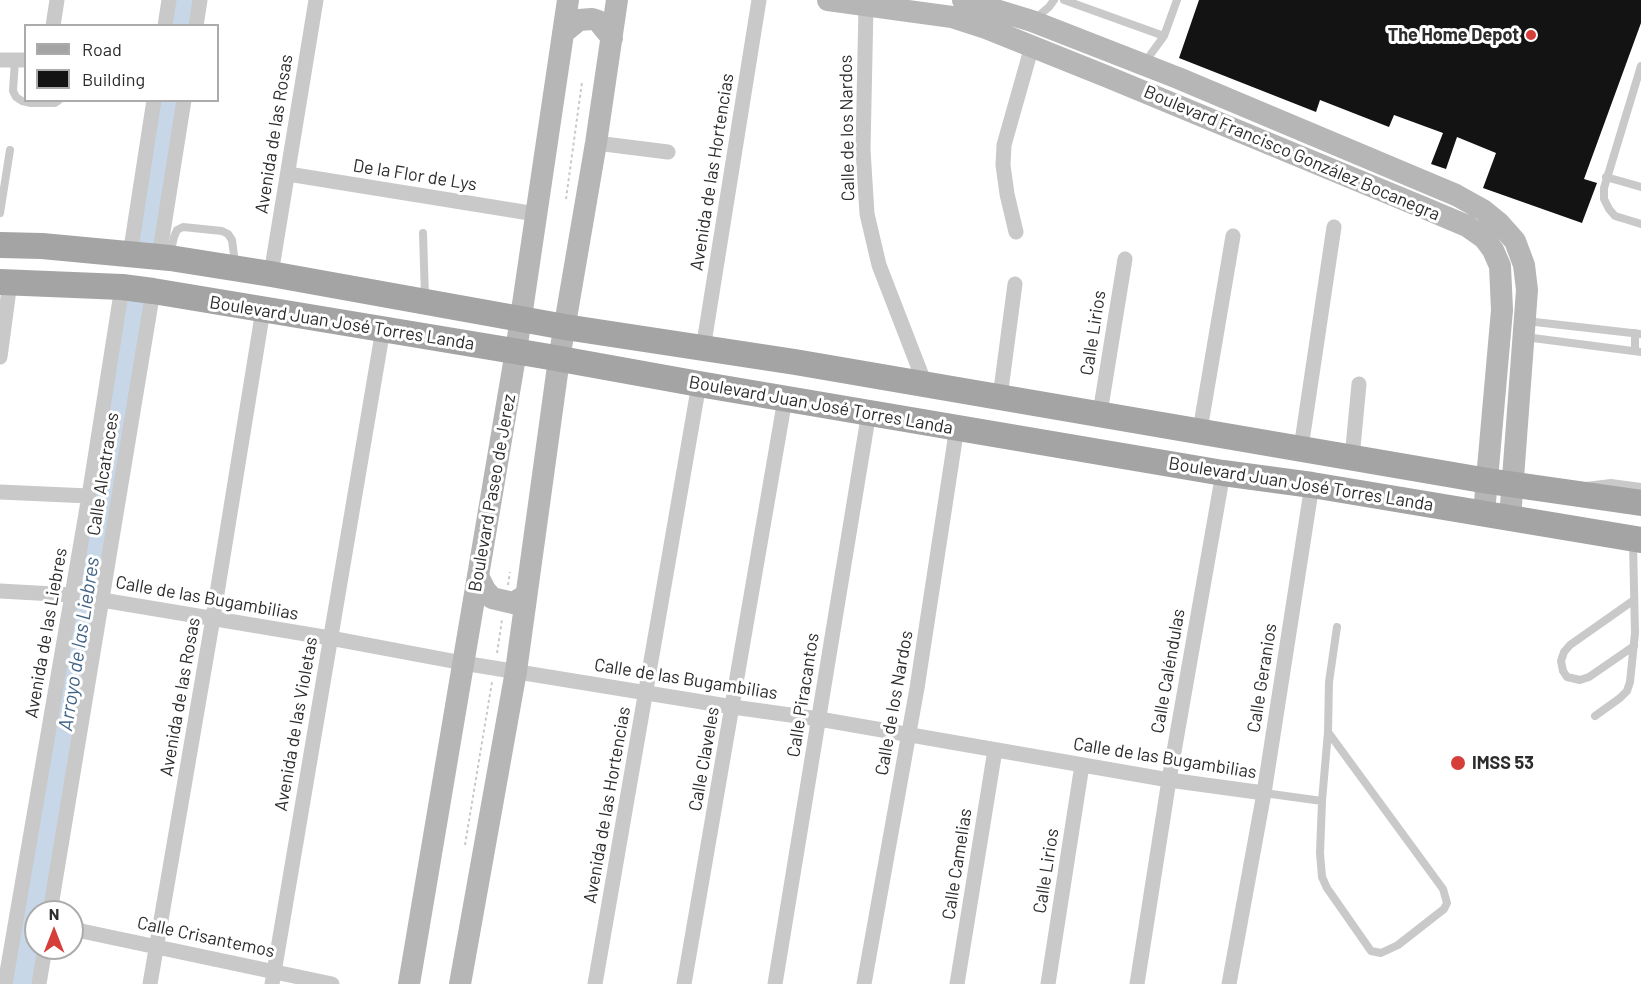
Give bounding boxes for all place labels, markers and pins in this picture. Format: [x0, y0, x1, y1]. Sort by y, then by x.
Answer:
place label: The Home Depot [1388, 24, 1519, 46]
marker: The Home Depot [1524, 28, 1538, 42]
place label: IMSS 53 [1472, 752, 1534, 774]
marker: IMSS 53 [1449, 754, 1467, 772]

